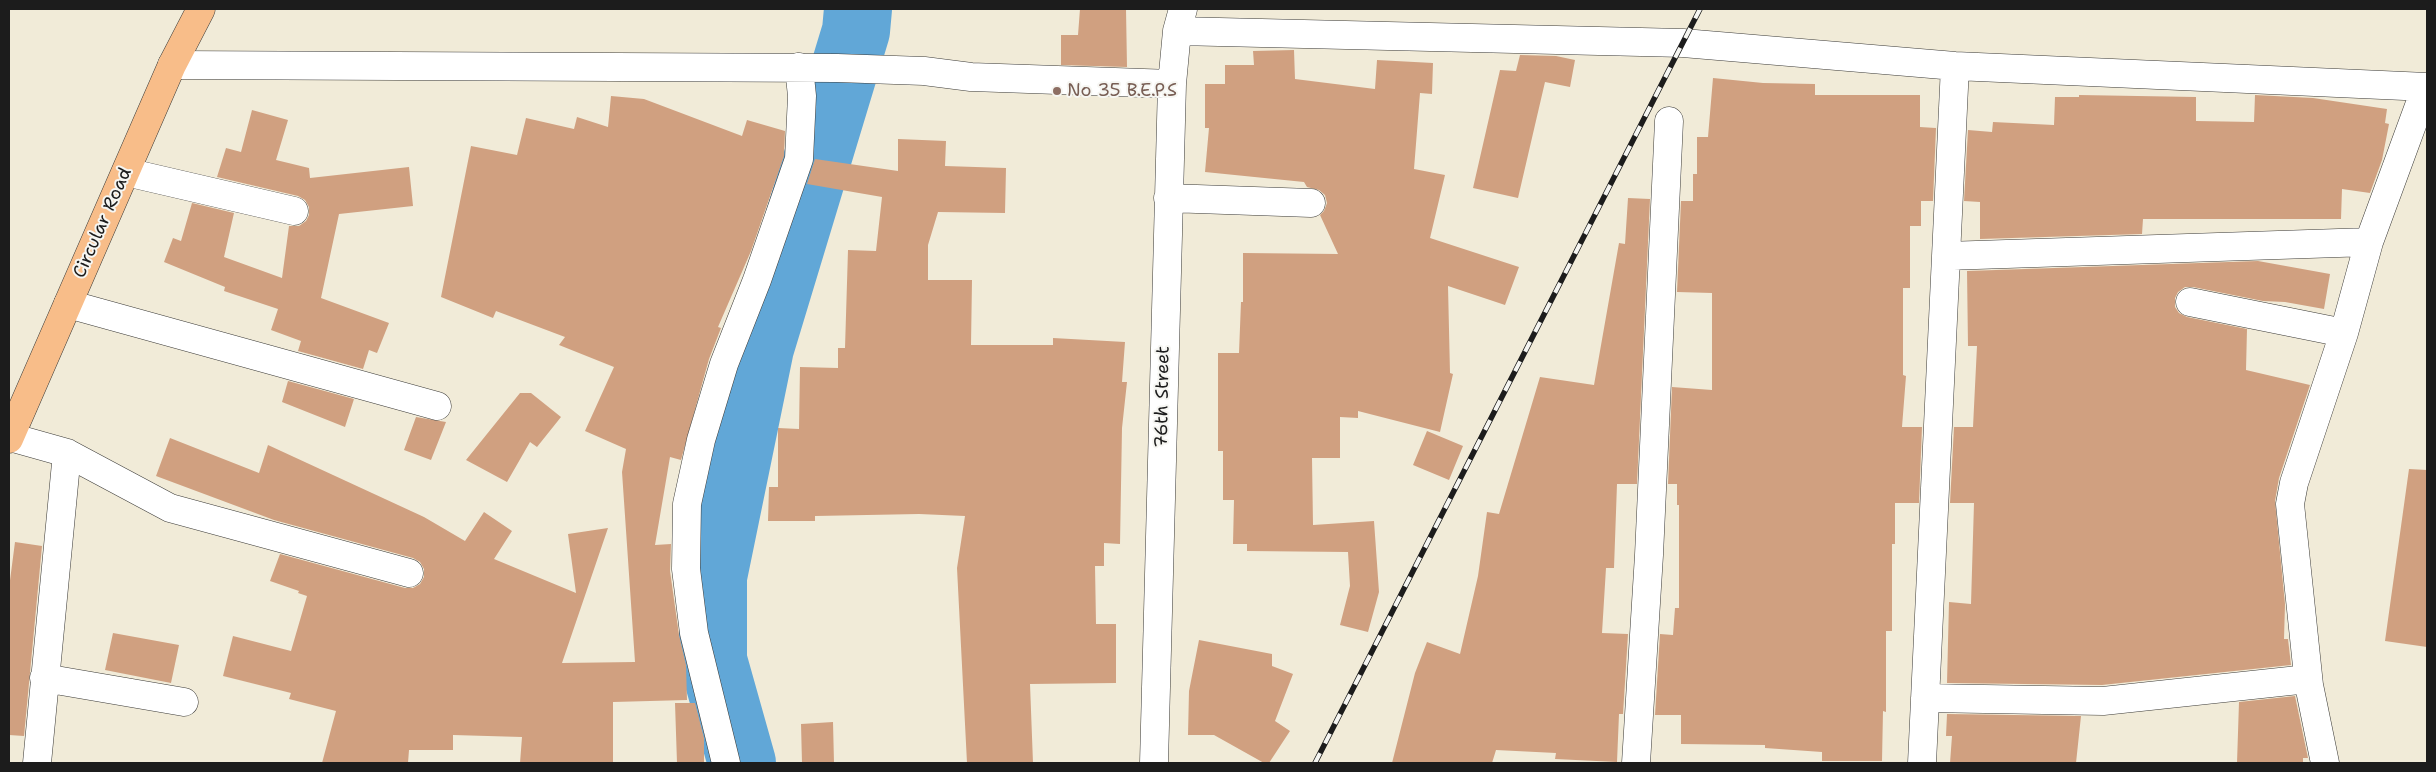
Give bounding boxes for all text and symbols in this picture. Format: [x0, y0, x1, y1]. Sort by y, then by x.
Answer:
place label: No 35 B.E.P.S [1067, 80, 1177, 102]
marker: No 35 B.E.P.S [1051, 85, 1063, 97]
street label: Circular Road [69, 165, 137, 281]
street label: 76th Street [1151, 346, 1175, 448]

